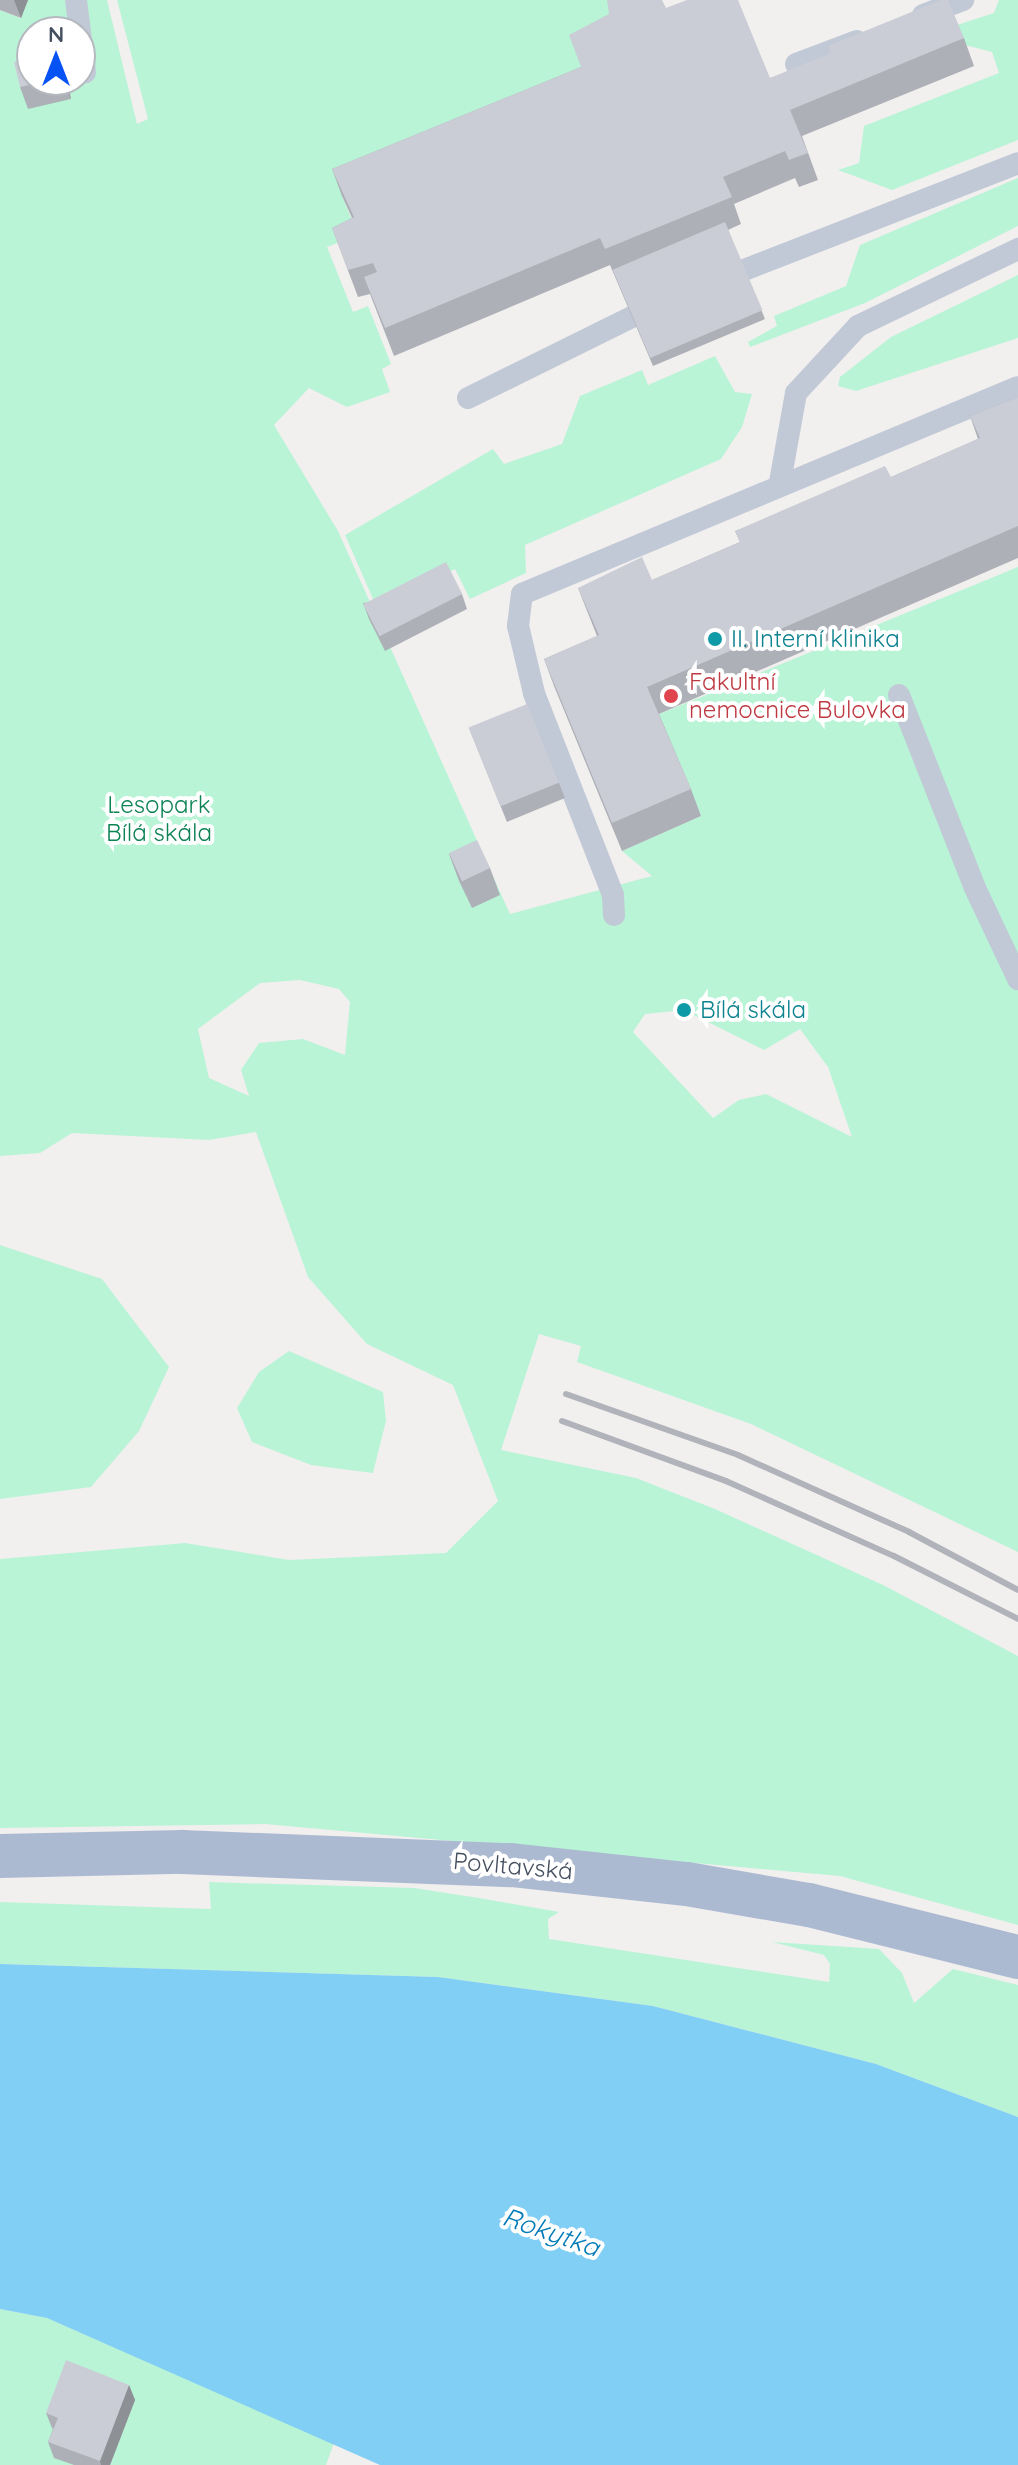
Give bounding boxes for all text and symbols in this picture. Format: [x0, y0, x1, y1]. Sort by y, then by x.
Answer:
north arrow [16, 16, 96, 96]
text: N [48, 20, 64, 48]
place label: II. Interní klinika [731, 625, 900, 653]
marker: II. Interní klinika [706, 630, 724, 648]
place label: Fakultní nemocnice Bulovka [689, 668, 906, 724]
marker: Fakultní nemocnice Bulovka [660, 685, 682, 707]
park label: Lesopark Bílá skála [106, 791, 212, 847]
place label: Bílá skála [700, 996, 806, 1024]
marker: Bílá skála [675, 1001, 693, 1019]
street label: Povltavská [452, 1846, 574, 1886]
water label: Rokytka [499, 2201, 603, 2263]

